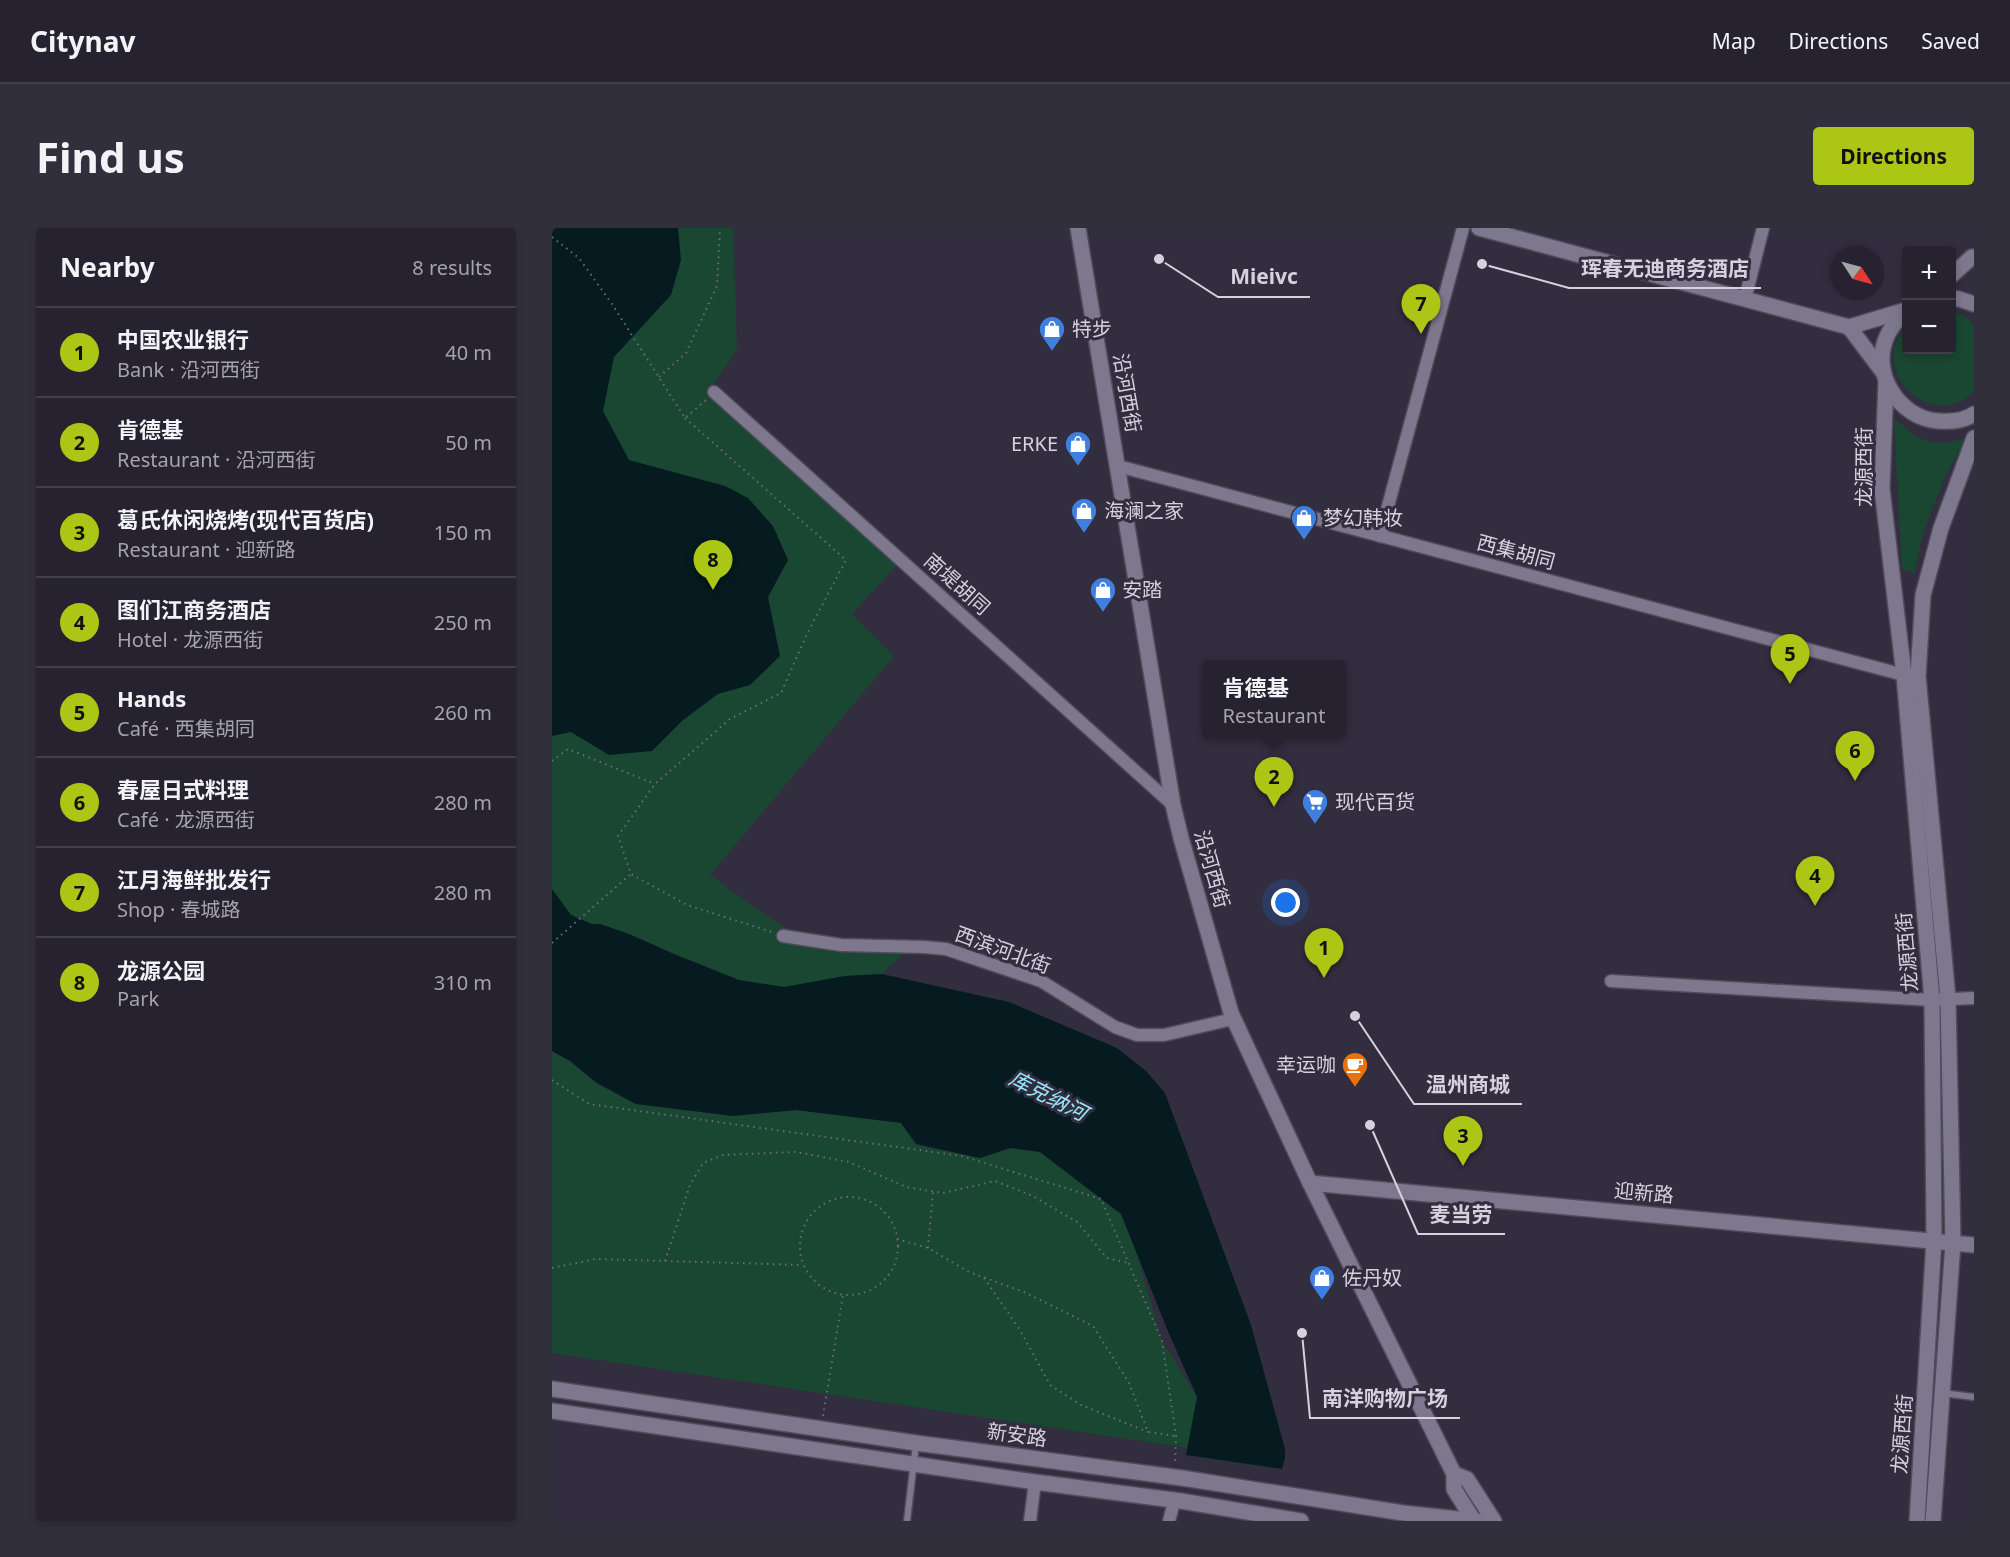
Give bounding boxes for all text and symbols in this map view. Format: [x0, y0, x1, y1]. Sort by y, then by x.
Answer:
text: Citynav [30, 22, 135, 60]
text: Map [1712, 27, 1756, 55]
text: Directions [1789, 27, 1888, 55]
text: Saved [1921, 27, 1980, 55]
button: Directions [1813, 127, 1974, 185]
text: Find us [36, 128, 185, 185]
north arrow [1830, 246, 1884, 300]
map controls [1902, 246, 1956, 354]
button: + [1902, 246, 1956, 300]
text: Nearby [60, 249, 155, 285]
callout: 珲春无迪商务酒店 [1569, 249, 1761, 288]
text: 8 results [412, 254, 492, 281]
text: 珲春无迪商务酒店 [1581, 254, 1749, 282]
callout: Mieivc [1218, 258, 1310, 297]
text: Mieivc [1230, 262, 1298, 290]
pin: 7 [1402, 285, 1440, 334]
button: − [1902, 300, 1956, 354]
shop icon: 特步 [1037, 314, 1067, 352]
place label: 特步 [1072, 315, 1112, 342]
text: 中国农业银行 [117, 324, 249, 354]
text: 1 [74, 339, 85, 366]
text: 40 m [445, 339, 492, 366]
street label: 沿河西街 [1107, 351, 1148, 435]
text: Bank · 沿河西街 [117, 356, 260, 383]
text: 肯德基 [117, 414, 183, 444]
street label: 龙源西街 [1850, 427, 1877, 507]
text: 2 [74, 429, 85, 456]
text: 50 m [445, 429, 492, 456]
shop icon: ERKE [1063, 429, 1093, 467]
place label: ERKE [1011, 430, 1058, 457]
text: Restaurant · 沿河西街 [117, 446, 316, 473]
shop icon: 海澜之家 [1069, 496, 1099, 534]
place label: 海澜之家 [1104, 497, 1184, 524]
shop icon: 梦幻韩妆 [1289, 503, 1319, 541]
text: 葛氏休闲烧烤(现代百货店) [117, 504, 374, 534]
place label: 梦幻韩妆 [1323, 504, 1403, 531]
text: 3 [74, 519, 85, 546]
text: 150 m [434, 519, 492, 546]
street label: 西集胡同 [1474, 528, 1558, 575]
text: Restaurant · 迎新路 [117, 536, 296, 563]
pin: 8 [694, 540, 732, 590]
street label: 南堤胡同 [919, 547, 996, 620]
shop icon: 安踏 [1088, 575, 1118, 613]
place label: 安踏 [1122, 576, 1162, 603]
text: 图们江商务酒店 [117, 594, 271, 624]
text: 4 [74, 609, 85, 636]
text: 250 m [434, 609, 492, 636]
text: Hotel · 龙源西街 [117, 626, 263, 653]
pin: 5 [1770, 634, 1810, 684]
popup [1202, 660, 1346, 738]
text: 肯德基 [1223, 672, 1289, 702]
text: Hands [117, 683, 186, 713]
text: 5 [74, 699, 85, 726]
text: 260 m [434, 699, 492, 726]
text: Restaurant [1223, 702, 1325, 729]
text: Café · 西集胡同 [117, 715, 255, 742]
pin: 6 [1836, 732, 1874, 781]
pin: 2 [1254, 758, 1294, 807]
text: 春屋日式料理 [117, 774, 249, 804]
supermarket icon: 现代百货 [1300, 787, 1330, 825]
place label: 现代百货 [1335, 788, 1415, 815]
text: 6 [74, 789, 85, 816]
text: 280 m [434, 789, 492, 816]
text: Café · 龙源西街 [117, 806, 255, 833]
street label: 沿河西街 [1188, 827, 1236, 911]
pin: 4 [1796, 856, 1834, 906]
text: 江月海鲜批发行 [117, 864, 271, 894]
text: 7 [74, 879, 85, 906]
text: 280 m [434, 879, 492, 906]
your location [1271, 888, 1300, 917]
text: Shop · 春城路 [117, 896, 241, 923]
street label: 龙源西街 [1890, 911, 1923, 993]
street label: 西滨河北街 [952, 920, 1055, 979]
pin: 1 [1304, 928, 1344, 978]
text: 龙源公园 [117, 955, 205, 985]
text: 8 [74, 969, 85, 996]
text: 310 m [434, 969, 492, 996]
text: Park [117, 985, 159, 1012]
cafe icon: 幸运咖 [1340, 1050, 1370, 1088]
place label: 幸运咖 [1276, 1051, 1336, 1078]
water label: 库克纳河 [1005, 1064, 1096, 1128]
callout: 温州商城 [1414, 1065, 1522, 1104]
text: 温州商城 [1426, 1070, 1510, 1098]
pin: 3 [1444, 1116, 1482, 1166]
street label: 迎新路 [1613, 1176, 1675, 1209]
callout: 麦当劳 [1418, 1195, 1505, 1234]
text: 麦当劳 [1430, 1200, 1493, 1228]
shop icon: 佐丹奴 [1307, 1263, 1337, 1301]
place label: 佐丹奴 [1342, 1264, 1402, 1291]
callout: 南洋购物广场 [1310, 1379, 1460, 1418]
text: 南洋购物广场 [1322, 1384, 1448, 1412]
street label: 龙源西街 [1885, 1393, 1918, 1475]
street label: 新安路 [985, 1417, 1049, 1452]

